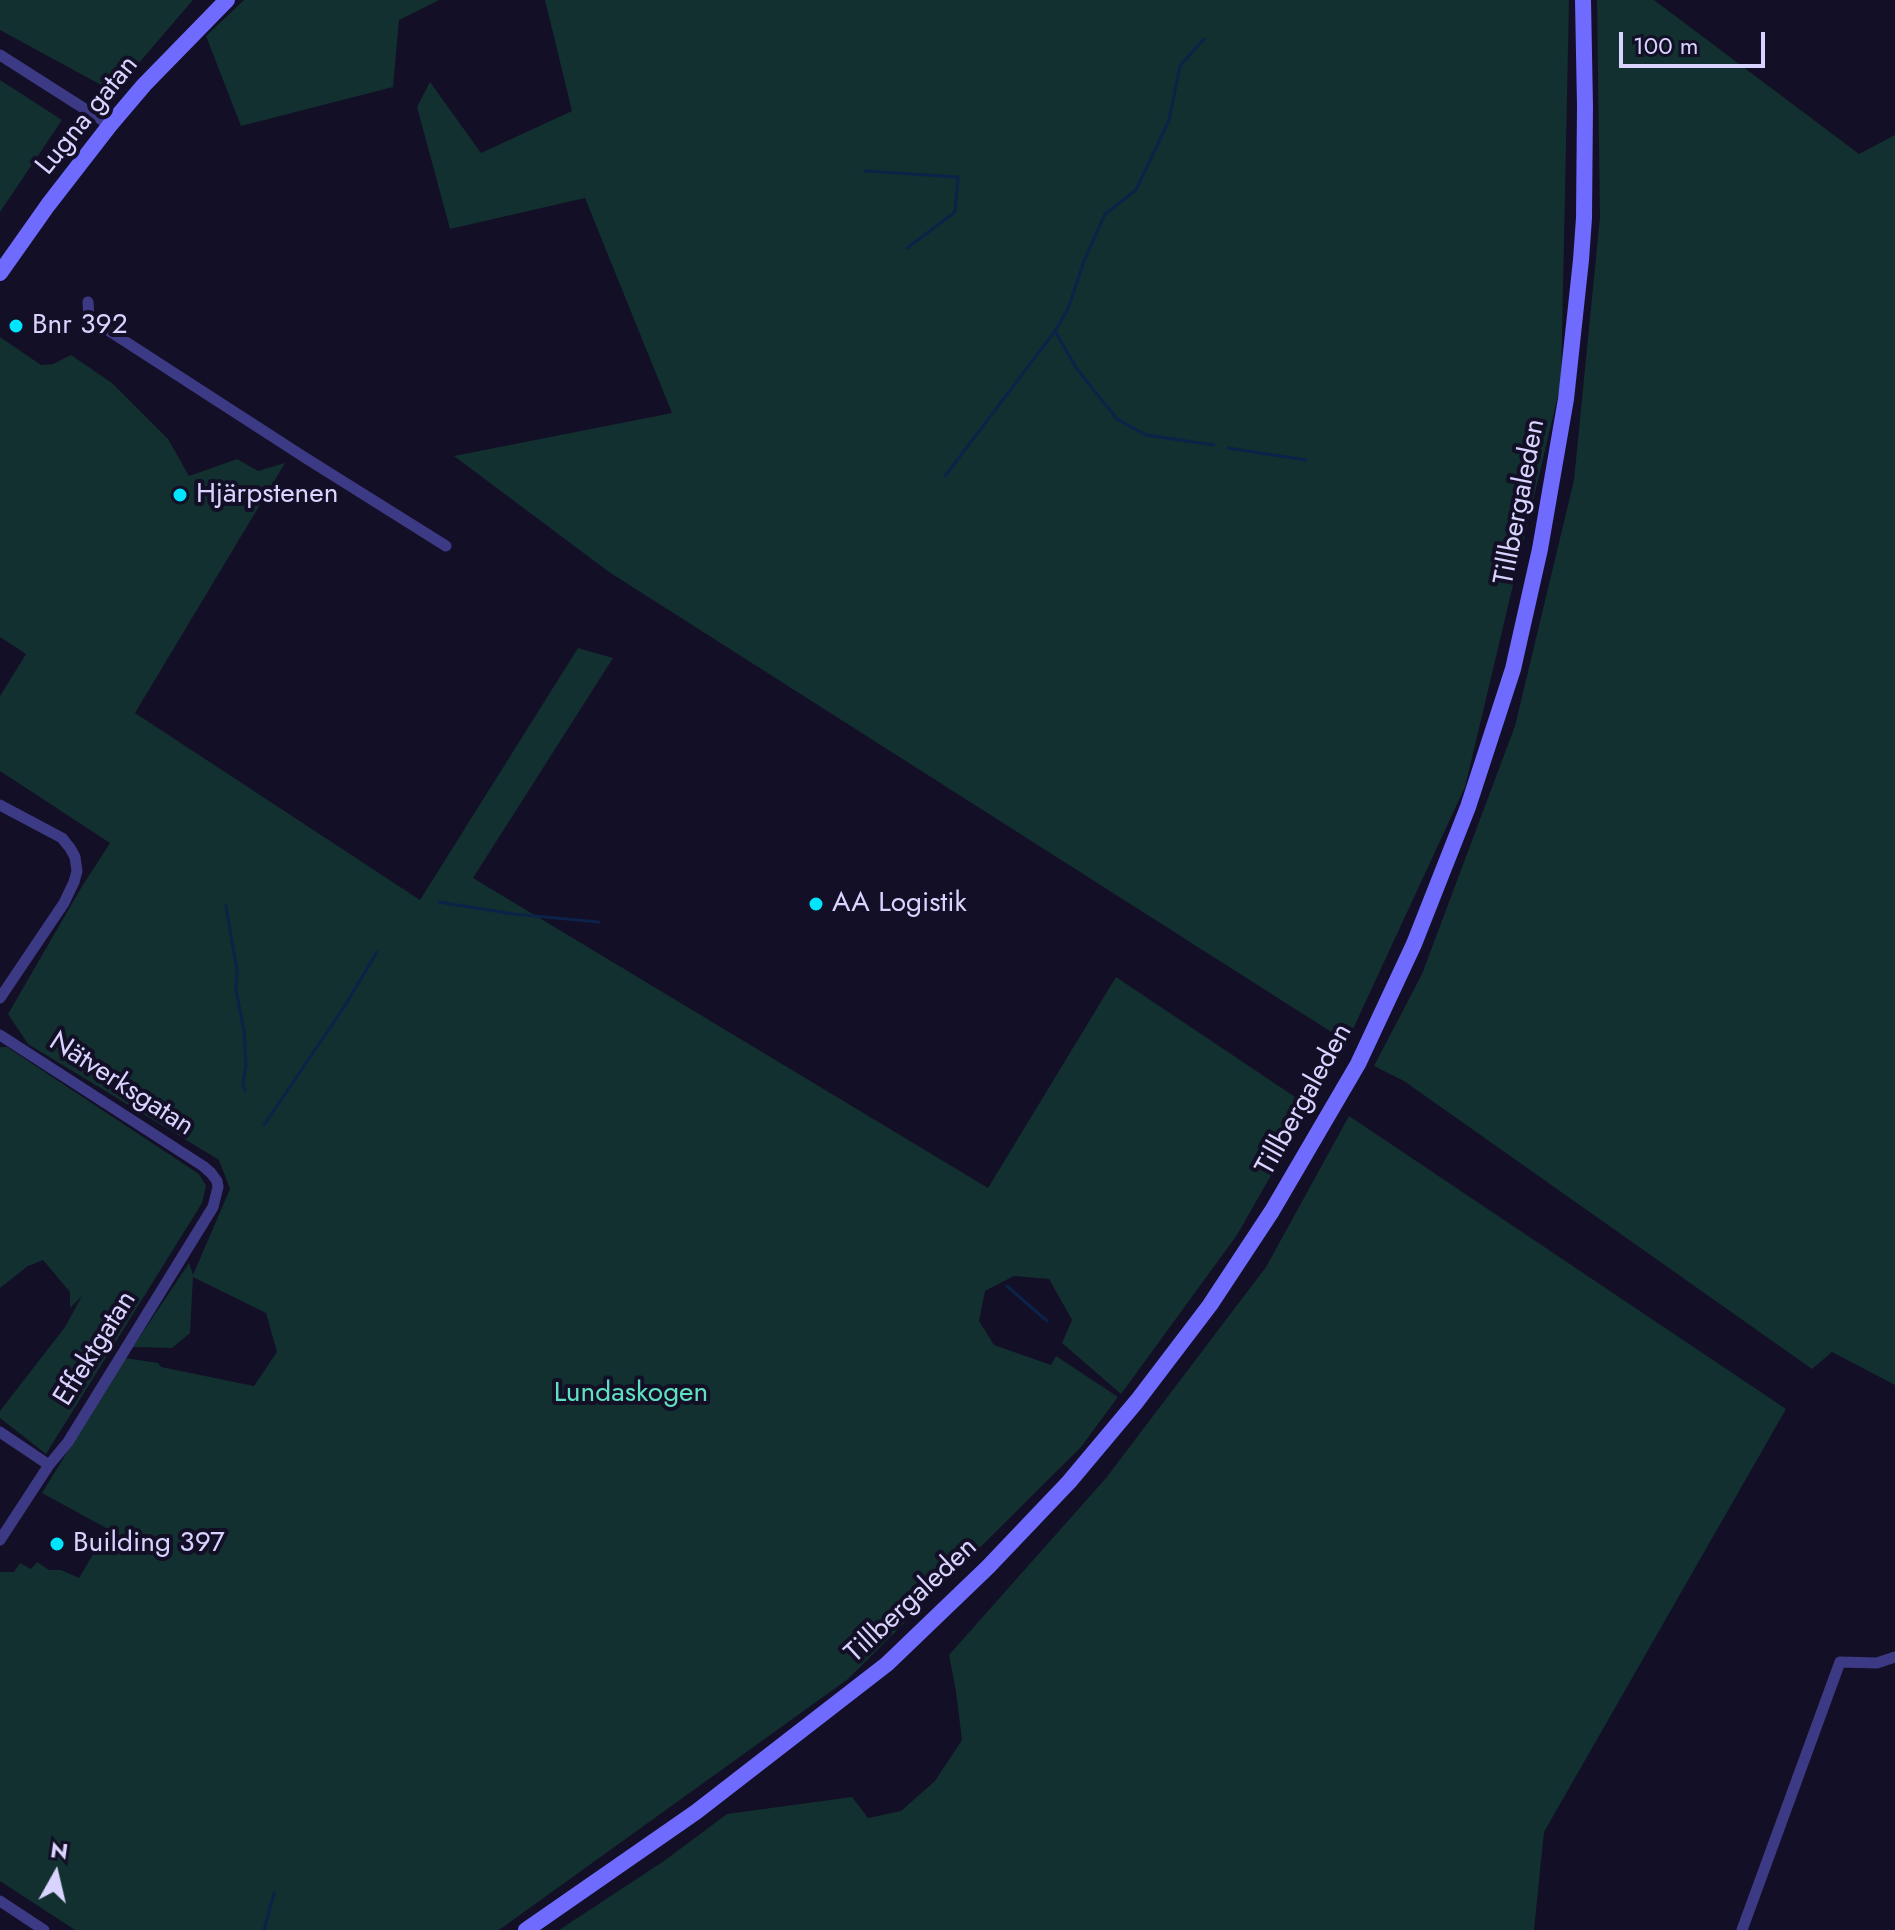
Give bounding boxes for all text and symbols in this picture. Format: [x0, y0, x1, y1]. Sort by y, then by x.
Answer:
scale bar [1623, 16, 1769, 66]
text: 100 m [1633, 28, 1699, 63]
street label: Lugna gatan [30, 50, 146, 182]
place label: Bnr 392 [32, 309, 128, 343]
marker: Bnr 392 [7, 317, 25, 335]
street label: Tillbergaleden [1488, 416, 1554, 588]
place label: Hjärpstenen [196, 478, 338, 512]
marker: Hjärpstenen [171, 486, 189, 504]
place label: AA Logistik [832, 887, 967, 921]
marker: AA Logistik [807, 895, 825, 913]
street label: Tillbergaleden [1250, 1018, 1360, 1182]
street label: Nätverksgatan [42, 1026, 200, 1144]
street label: Effektgatan [48, 1285, 144, 1413]
park label: Lundaskogen [554, 1377, 708, 1411]
place label: Building 397 [73, 1527, 225, 1561]
street label: Tillbergaleden [839, 1531, 985, 1671]
marker: Building 397 [48, 1535, 66, 1553]
text: N [48, 1833, 70, 1867]
north arrow [16, 1834, 96, 1914]

